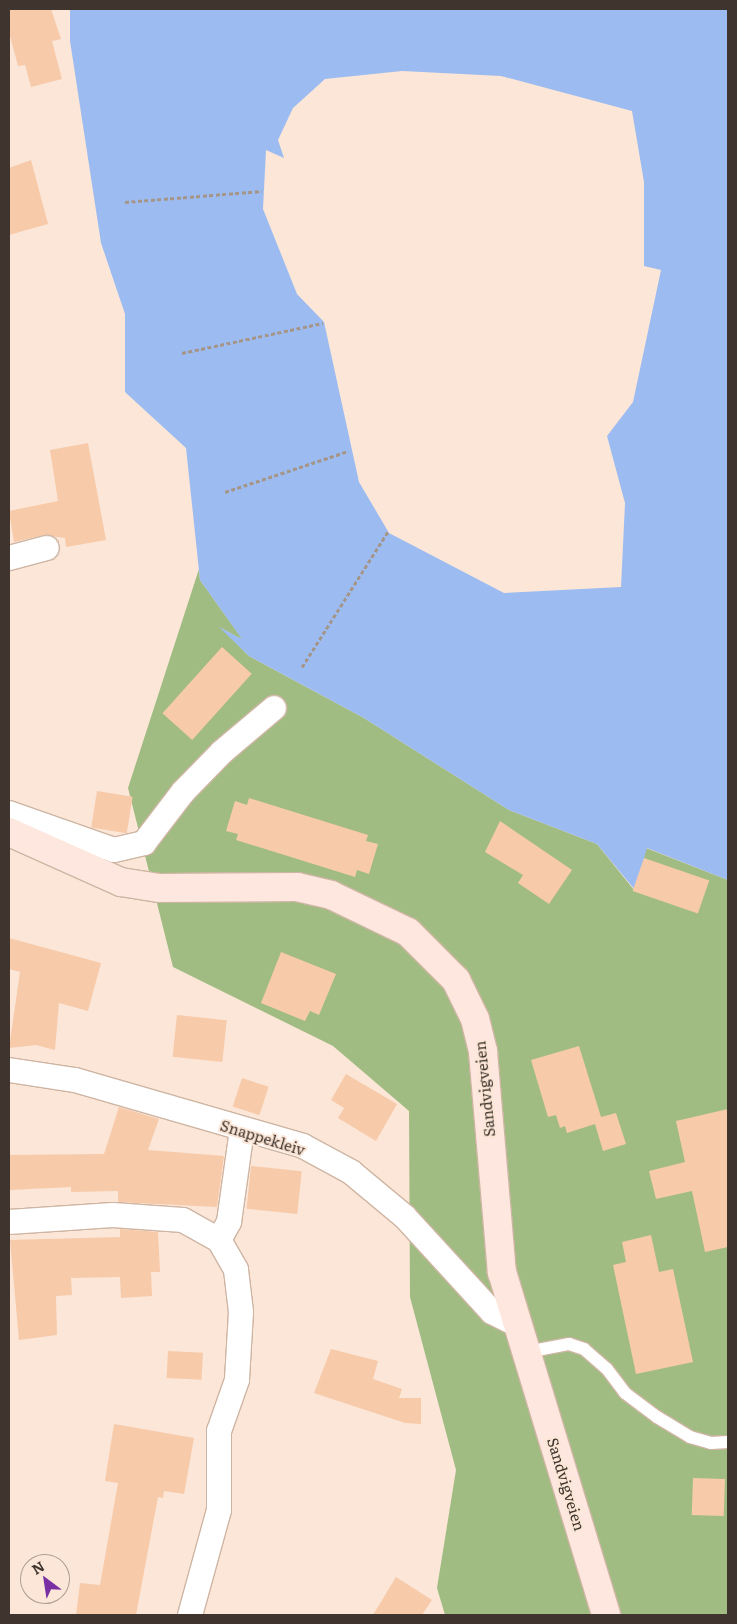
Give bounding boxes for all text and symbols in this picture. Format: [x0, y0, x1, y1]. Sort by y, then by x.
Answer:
street label: Sandvigveien [470, 1040, 498, 1138]
street label: Snappekleiv [218, 1116, 308, 1158]
street label: Sandvigveien [544, 1435, 590, 1533]
north arrow [20, 1554, 70, 1604]
text: N [28, 1555, 48, 1579]

